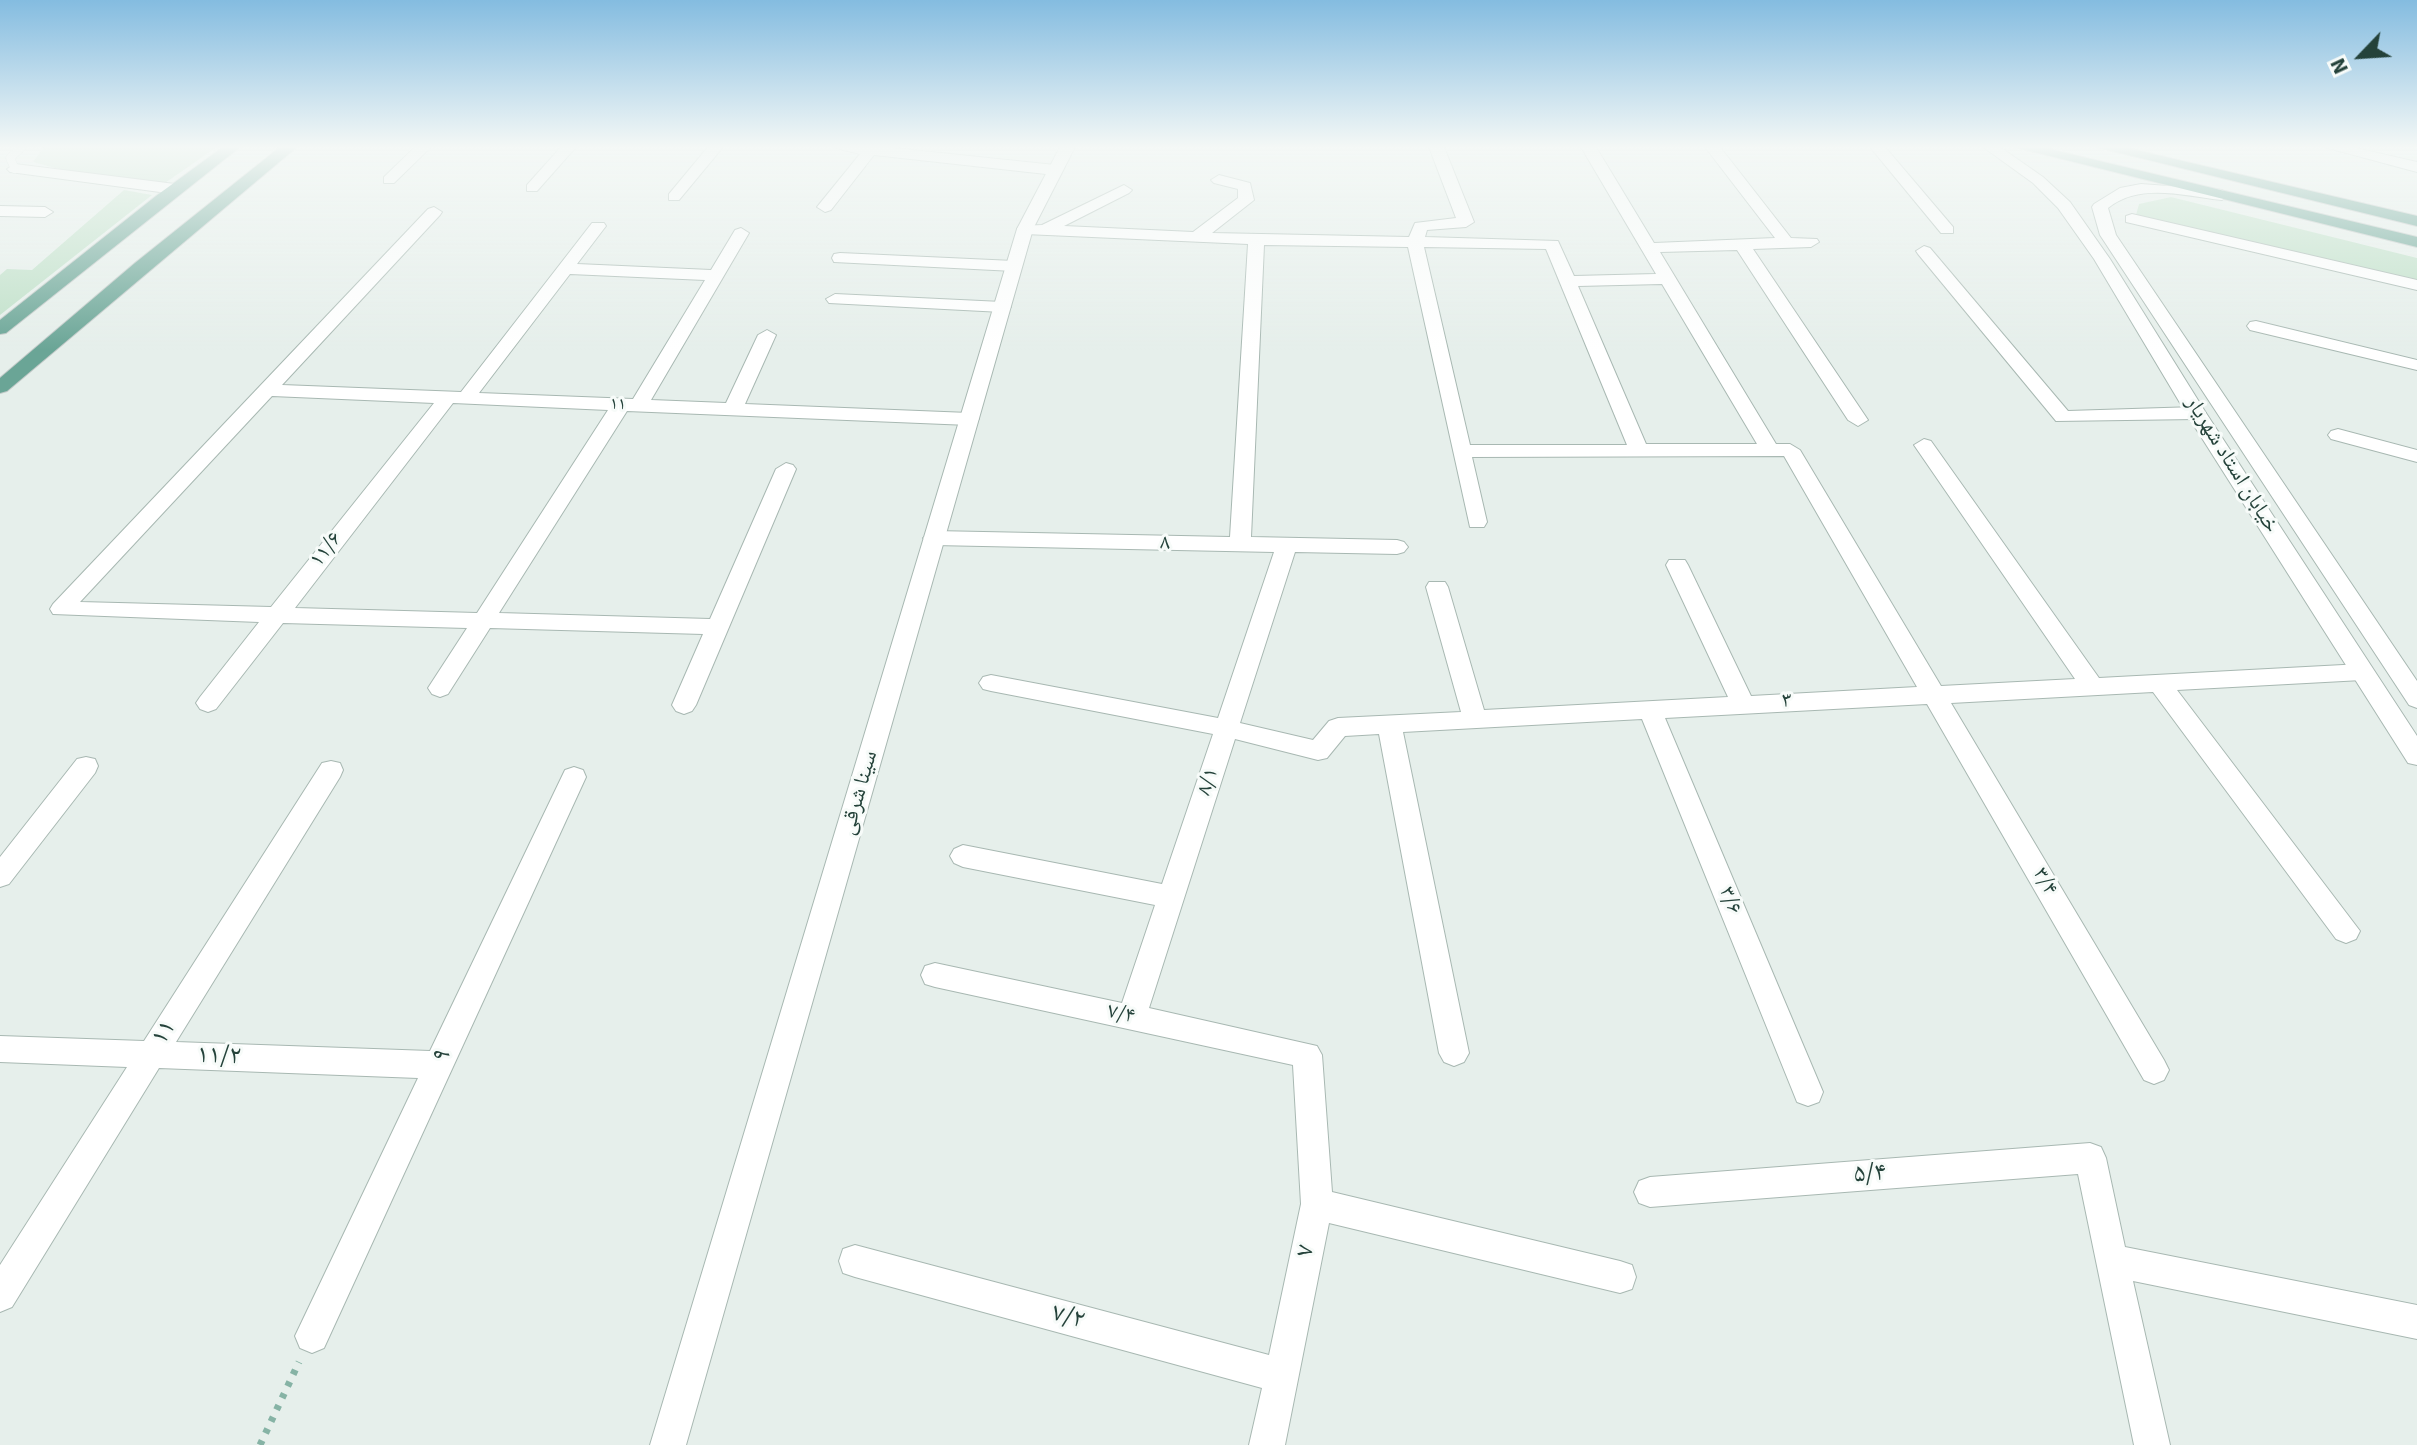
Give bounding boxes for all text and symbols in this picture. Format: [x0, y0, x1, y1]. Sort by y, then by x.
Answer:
north arrow [2321, 16, 2401, 96]
text: N [2322, 53, 2357, 80]
street label: خیابان استاد شهریار [2178, 392, 2284, 538]
street label: ۱۱ [610, 394, 626, 416]
street label: ۱۱/۶ [305, 527, 349, 573]
street label: ۸ [1160, 531, 1170, 557]
street label: ۳ [1781, 689, 1793, 715]
street label: سینا شرقی [835, 748, 885, 838]
street label: ۸/۱ [1192, 765, 1226, 799]
street label: ۳/۴ [2026, 864, 2062, 900]
street label: ۳/۶ [1712, 883, 1746, 919]
street label: ۷/۴ [1105, 999, 1137, 1031]
street label: ۱۱ [146, 1015, 184, 1051]
street label: ۱۱/۲ [196, 1041, 242, 1073]
street label: ۹ [426, 1044, 460, 1068]
street label: ۵/۴ [1853, 1158, 1887, 1192]
street label: ۷ [1291, 1242, 1323, 1260]
street label: ۷/۲ [1048, 1299, 1088, 1337]

